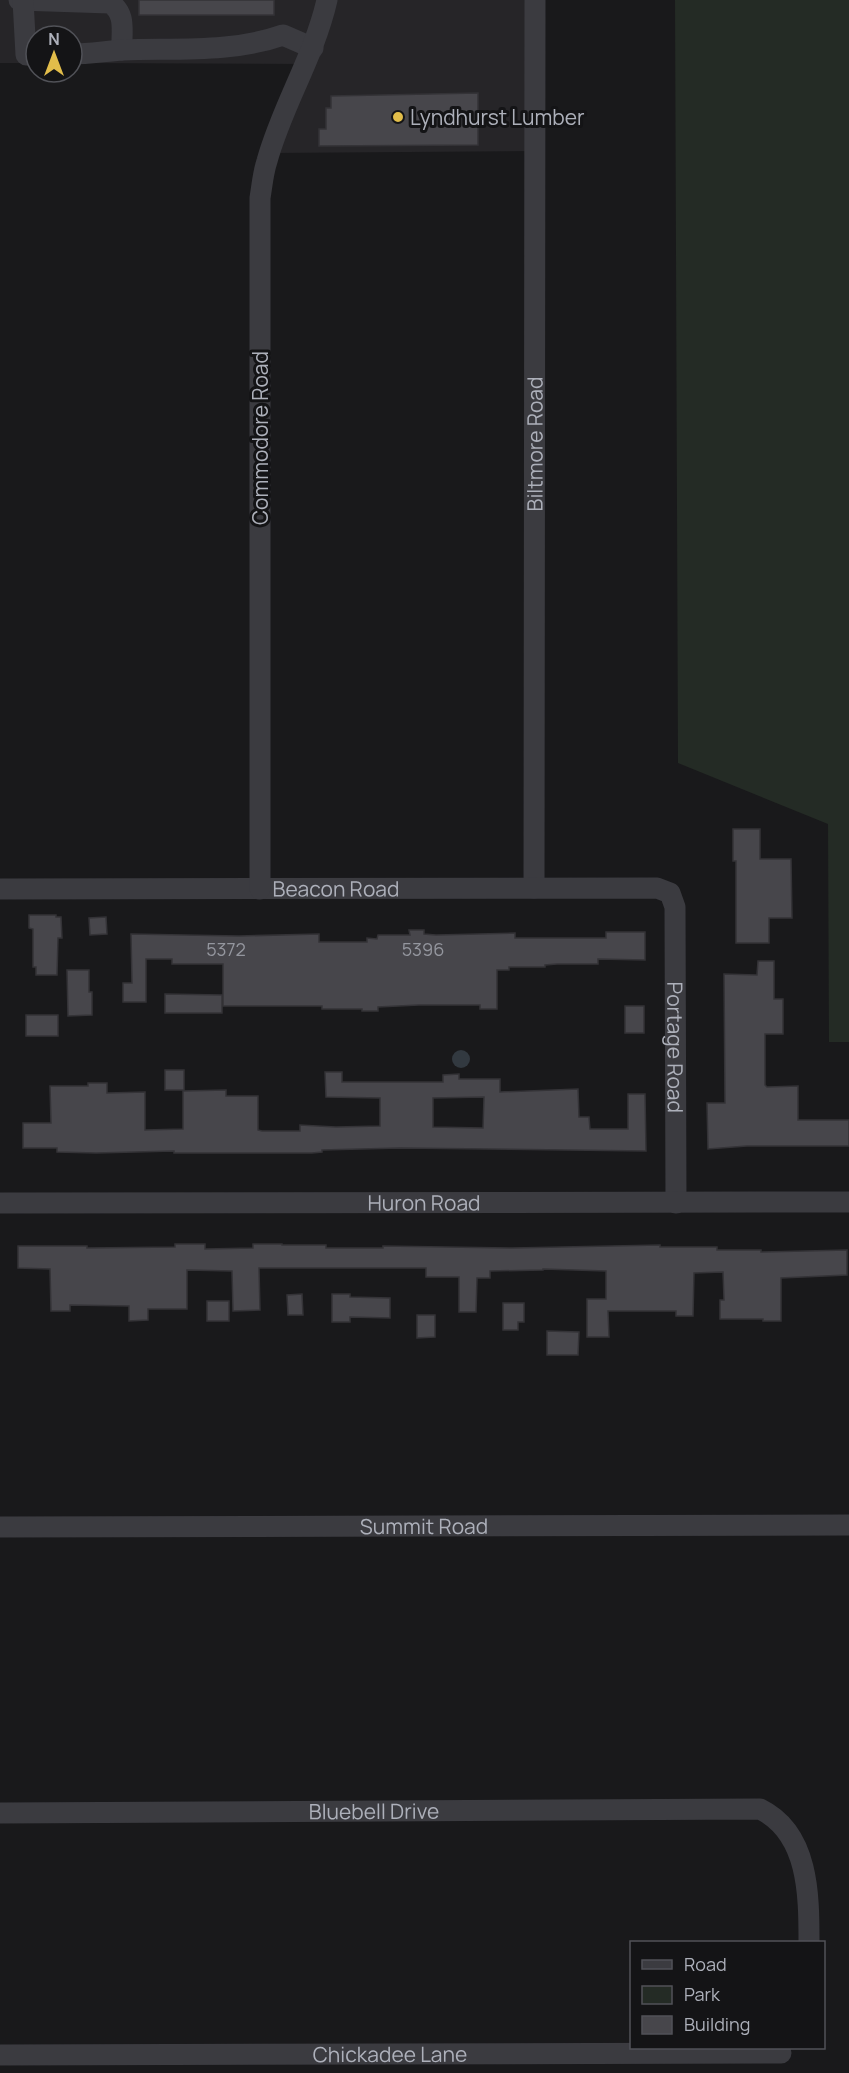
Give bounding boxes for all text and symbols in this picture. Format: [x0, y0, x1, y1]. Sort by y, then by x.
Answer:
north arrow [24, 24, 84, 84]
text: N [48, 28, 60, 50]
place label: Lyndhurst Lumber [410, 103, 585, 131]
marker: Lyndhurst Lumber [391, 110, 405, 124]
street label: Commodore Road [246, 351, 274, 525]
street label: Biltmore Road [520, 377, 549, 511]
street label: Beacon Road [273, 874, 399, 903]
house number: 5372 [206, 937, 246, 961]
house number: 5396 [402, 937, 444, 961]
street label: Portage Road [661, 981, 690, 1113]
street label: Huron Road [367, 1188, 481, 1217]
street label: Summit Road [360, 1512, 488, 1540]
street label: Bluebell Drive [309, 1797, 439, 1825]
legend [630, 1941, 825, 2049]
text: Road [684, 1952, 727, 1976]
text: Park [684, 1982, 721, 2006]
text: Building [684, 2012, 750, 2036]
street label: Chickadee Lane [313, 2040, 467, 2068]

